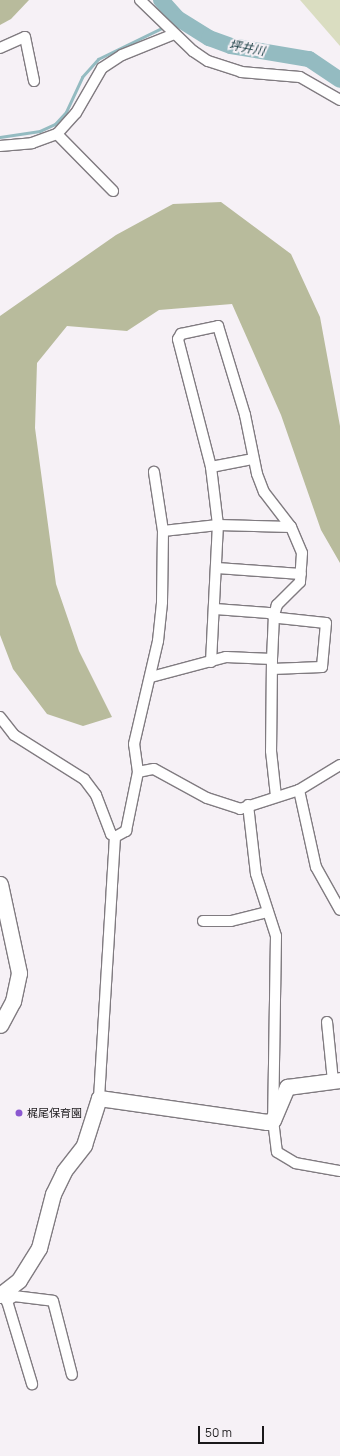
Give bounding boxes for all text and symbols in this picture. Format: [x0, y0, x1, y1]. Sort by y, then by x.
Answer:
water label: 坪井川 [228, 37, 266, 59]
place label: 梶尾保育園 [27, 1106, 82, 1120]
marker: 梶尾保育園 [14, 1108, 24, 1118]
scale bar [200, 1418, 266, 1444]
text: 50 m [205, 1424, 232, 1441]

